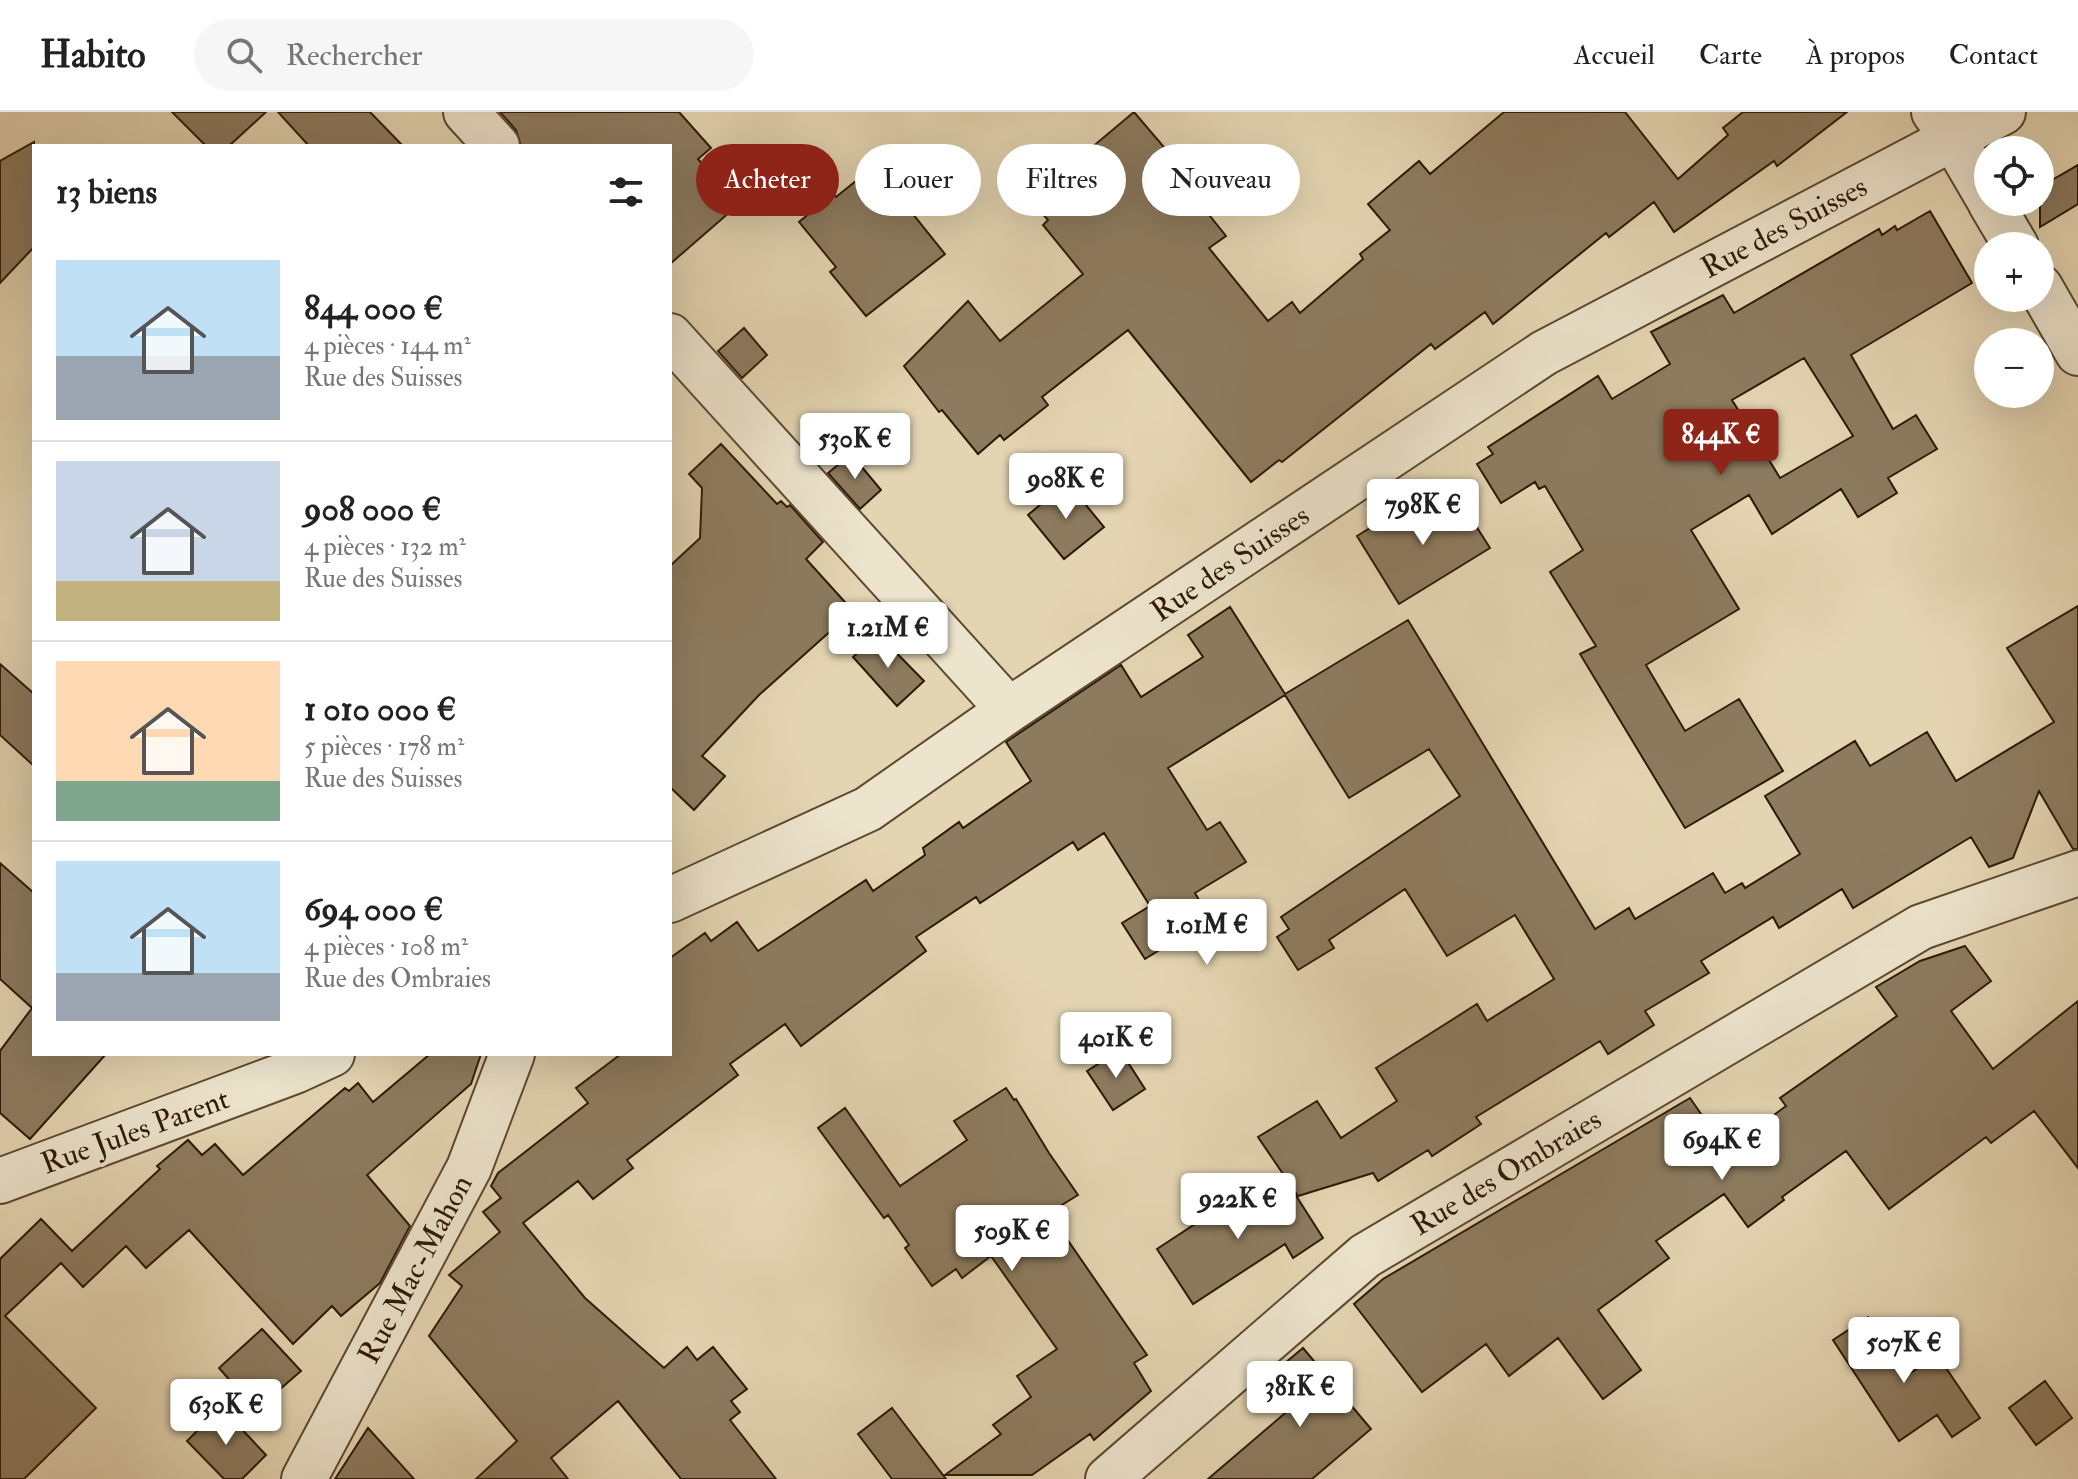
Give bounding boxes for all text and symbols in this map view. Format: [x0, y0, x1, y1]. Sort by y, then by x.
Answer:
search box [194, 19, 754, 91]
text: Habito [40, 31, 146, 79]
icon: search [222, 33, 266, 77]
text: Rechercher [286, 37, 422, 74]
text: Accueil [1574, 38, 1655, 73]
text: Carte [1699, 38, 1762, 73]
text: À propos [1806, 38, 1905, 73]
text: Contact [1949, 38, 2038, 73]
map controls [1974, 136, 2054, 408]
button: locate [1974, 136, 2054, 216]
chip: Acheter [696, 144, 839, 216]
chip: Louer [855, 144, 981, 216]
chip: Filtres [997, 144, 1126, 216]
chip: Nouveau [1142, 144, 1300, 216]
street label: Rue des Suisses [1695, 168, 1874, 287]
icon: filters [604, 170, 648, 214]
text: 13 biens [56, 171, 157, 214]
button: + [1974, 232, 2054, 312]
text: 844 000 € [304, 287, 443, 330]
icon: home [120, 292, 216, 388]
button: − [1974, 328, 2054, 408]
text: 4 pièces · 144 m² [304, 330, 471, 362]
text: Rue des Suisses [304, 362, 463, 394]
pin: 844K € [1656, 409, 1786, 477]
pin: 530K € [790, 413, 920, 481]
text: 844K € [1681, 419, 1761, 451]
text: 530K € [818, 423, 892, 455]
pin: 908K € [1001, 453, 1131, 521]
text: 908K € [1027, 463, 1105, 495]
pin: 798K € [1358, 479, 1488, 547]
text: 908 000 € [304, 488, 441, 531]
text: 798K € [1385, 489, 1461, 521]
icon: home [120, 493, 216, 589]
street label: Rue des Suisses [1144, 497, 1316, 630]
text: 4 pièces · 132 m² [304, 531, 466, 563]
text: Rue des Suisses [304, 563, 463, 595]
pin: 1.21M € [814, 602, 962, 670]
text: 1.21M € [847, 612, 929, 644]
text: 1 010 000 € [304, 688, 456, 731]
icon: home [120, 693, 216, 789]
text: 5 pièces · 178 m² [304, 731, 464, 763]
text: Rue des Suisses [304, 763, 463, 795]
text: 694 000 € [304, 888, 443, 931]
icon: home [120, 893, 216, 989]
pin: 1.01M € [1133, 899, 1281, 967]
text: 1.01M € [1166, 909, 1248, 941]
text: 4 pièces · 108 m² [304, 931, 468, 963]
text: Rue des Ombraies [304, 963, 491, 995]
pin: 401K € [1051, 1012, 1181, 1080]
text: 401K € [1078, 1022, 1154, 1054]
street label: Rue Jules Parent [36, 1080, 234, 1183]
street label: Rue des Ombraies [1404, 1101, 1608, 1244]
pin: 694K € [1657, 1114, 1787, 1182]
text: 694K € [1682, 1124, 1762, 1156]
street label: Rue Mac-Mahon [350, 1169, 481, 1370]
pin: 922K € [1173, 1173, 1303, 1241]
text: 922K € [1199, 1183, 1277, 1215]
pin: 509K € [947, 1205, 1077, 1273]
text: 509K € [974, 1215, 1050, 1247]
pin: 507K € [1839, 1317, 1969, 1385]
text: 507K € [1866, 1327, 1942, 1359]
pin: 381K € [1235, 1361, 1365, 1429]
text: 381K € [1265, 1371, 1335, 1403]
pin: 630K € [161, 1379, 291, 1447]
text: 630K € [188, 1389, 264, 1421]

